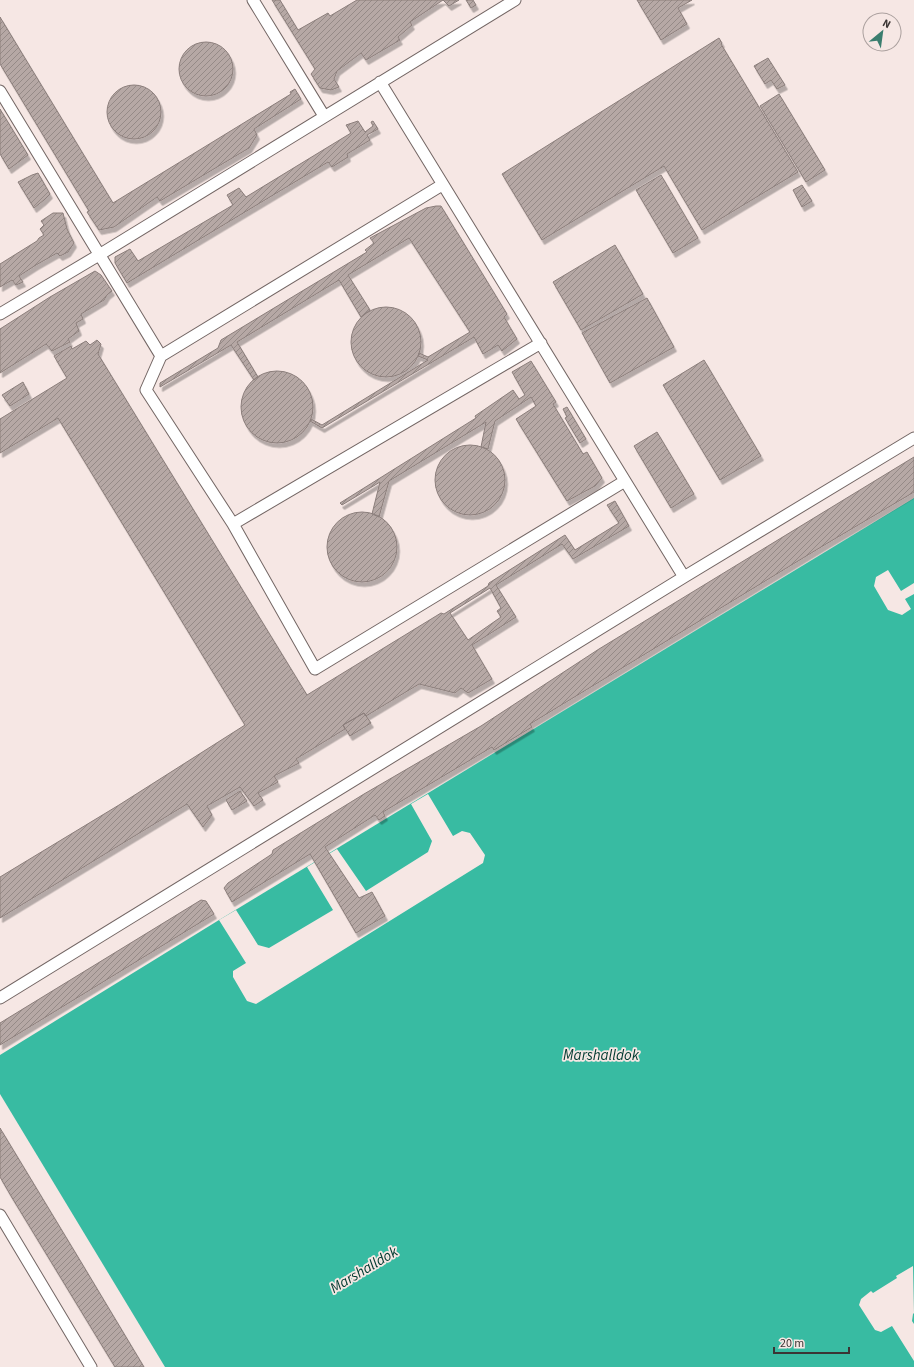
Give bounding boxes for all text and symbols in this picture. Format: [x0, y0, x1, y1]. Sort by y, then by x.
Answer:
north arrow [862, 12, 902, 52]
text: N [880, 15, 893, 32]
water label: Marshalldok [563, 1045, 640, 1066]
water label: Marshalldok [326, 1241, 403, 1299]
scale bar [774, 1329, 849, 1355]
text: 20 m [780, 1335, 804, 1352]

